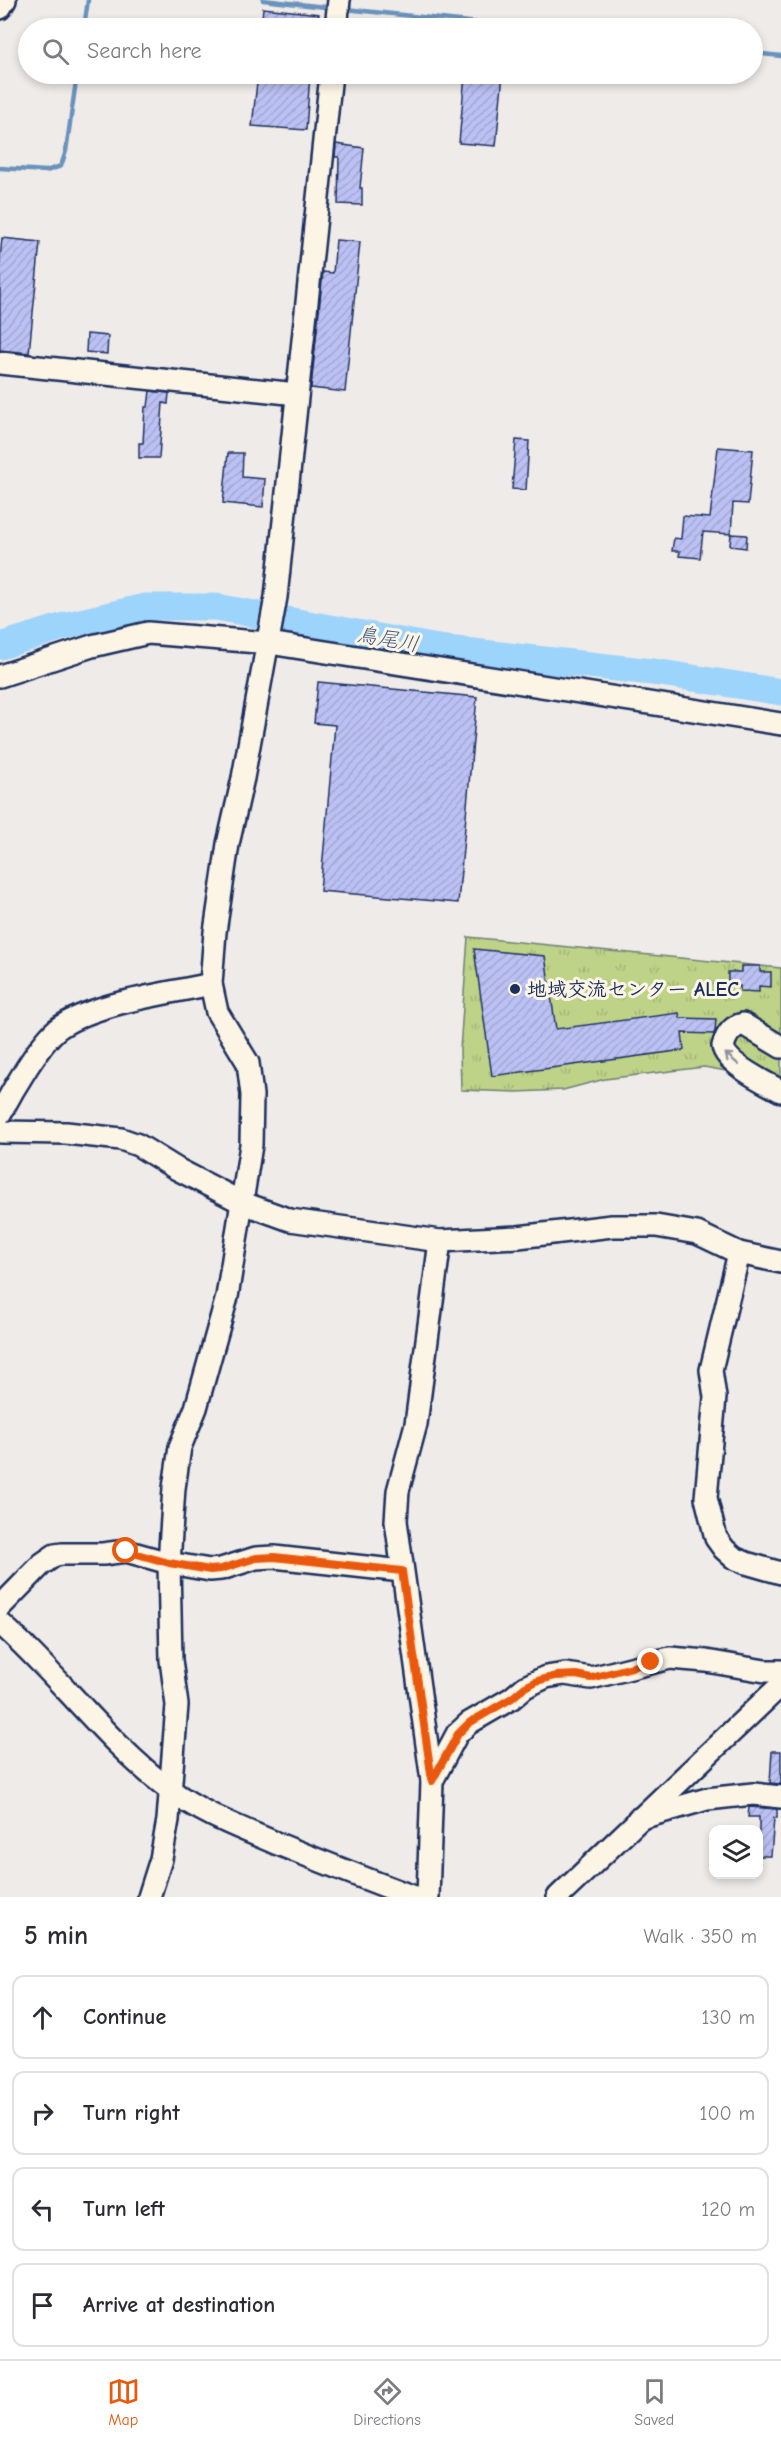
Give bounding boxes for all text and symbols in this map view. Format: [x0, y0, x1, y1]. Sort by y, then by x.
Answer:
search box [18, 18, 763, 84]
icon: search [39, 35, 72, 68]
text: Search here [87, 38, 202, 64]
water label: 鳥尾川 [355, 622, 421, 656]
place label: 地域交流センター ALEC [527, 978, 739, 1001]
marker: 地域交流センター ALEC [508, 982, 522, 996]
one-way arrow [724, 1053, 740, 1066]
route start [112, 1537, 138, 1563]
route end [637, 1648, 663, 1674]
map controls [709, 1825, 763, 1879]
button: layers [709, 1825, 763, 1879]
text: 5 min [24, 1921, 88, 1951]
text: Walk · 350 m [643, 1925, 757, 1948]
icon: ahead [26, 2001, 59, 2034]
text: Continue [83, 2004, 166, 2030]
text: 130 m [702, 2006, 755, 2029]
icon: right [26, 2097, 59, 2130]
text: Turn right [83, 2100, 180, 2126]
text: 100 m [700, 2102, 755, 2125]
icon: left [26, 2193, 59, 2226]
text: Turn left [83, 2196, 165, 2222]
text: 120 m [701, 2198, 755, 2221]
icon: arrive [26, 2289, 59, 2322]
text: Arrive at destination [83, 2292, 275, 2318]
tab: Map [107, 2375, 140, 2429]
tab: Directions [353, 2375, 421, 2429]
tab: Saved [634, 2375, 674, 2429]

